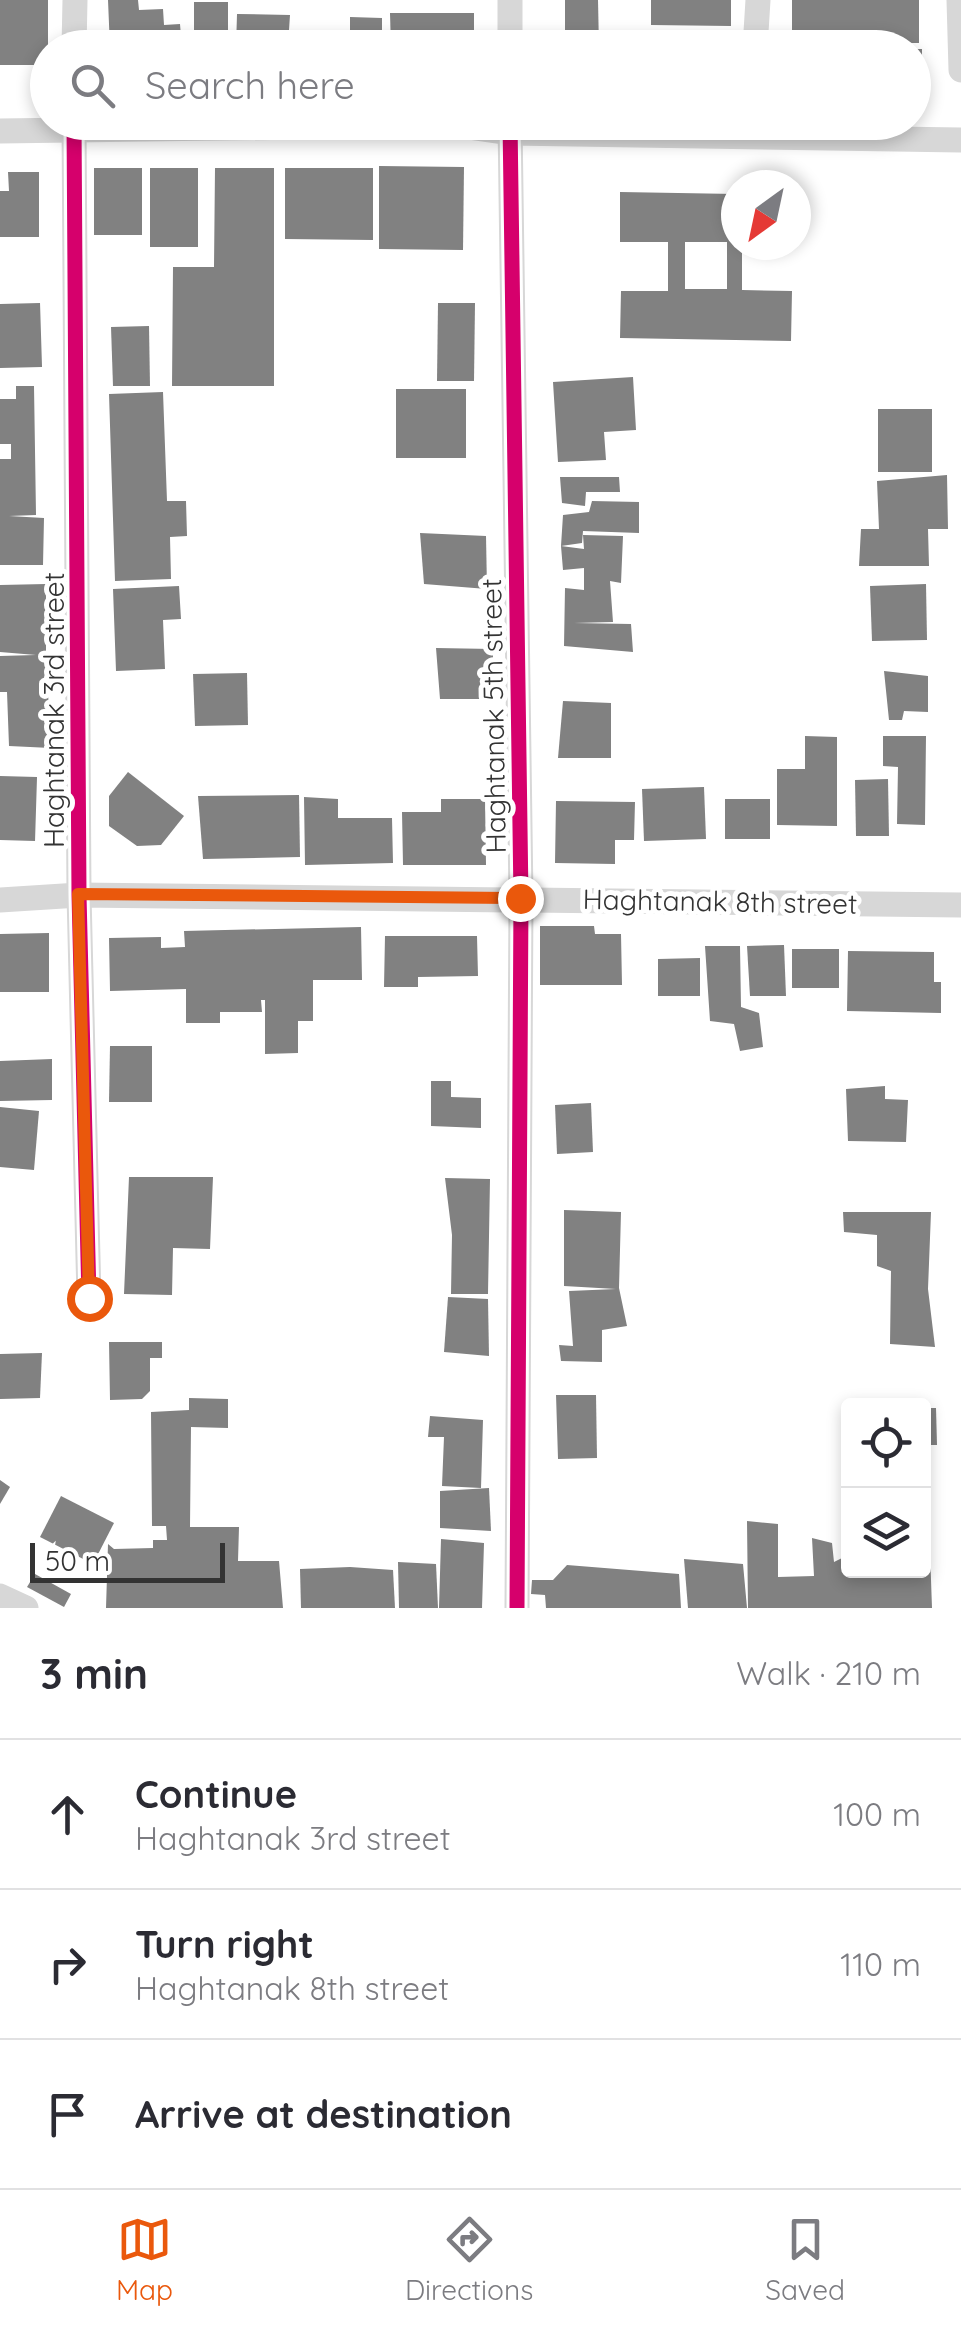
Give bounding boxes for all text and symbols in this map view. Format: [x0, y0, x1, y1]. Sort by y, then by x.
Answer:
search box [30, 30, 931, 140]
icon: search [65, 58, 120, 113]
text: Search here [145, 61, 355, 109]
north arrow [721, 170, 811, 260]
street label: Haghtanak 3rd street [36, 572, 71, 848]
street label: Haghtanak 5th street [473, 578, 513, 854]
route end [498, 876, 544, 922]
street label: Haghtanak 8th street [582, 881, 858, 921]
route start [67, 1276, 113, 1322]
map controls [841, 1398, 931, 1578]
button: locate [841, 1398, 931, 1488]
button: layers [841, 1488, 931, 1578]
scale bar [30, 1538, 225, 1582]
text: 50 m [45, 1543, 110, 1578]
text: 3 min [40, 1647, 148, 1700]
text: Walk · 210 m [736, 1653, 921, 1693]
text: Continue [135, 1770, 297, 1818]
icon: ahead [40, 1787, 95, 1842]
text: 100 m [833, 1794, 921, 1834]
text: Haghtanak 3rd street [135, 1818, 451, 1858]
text: Turn right [135, 1920, 314, 1968]
icon: right [40, 1937, 95, 1992]
text: 110 m [840, 1944, 921, 1984]
text: Haghtanak 8th street [135, 1968, 449, 2008]
icon: arrive [40, 2087, 95, 2142]
text: Arrive at destination [135, 2090, 512, 2138]
tab: Map [116, 2212, 173, 2307]
tab: Directions [405, 2212, 533, 2307]
tab: Saved [765, 2212, 845, 2307]

